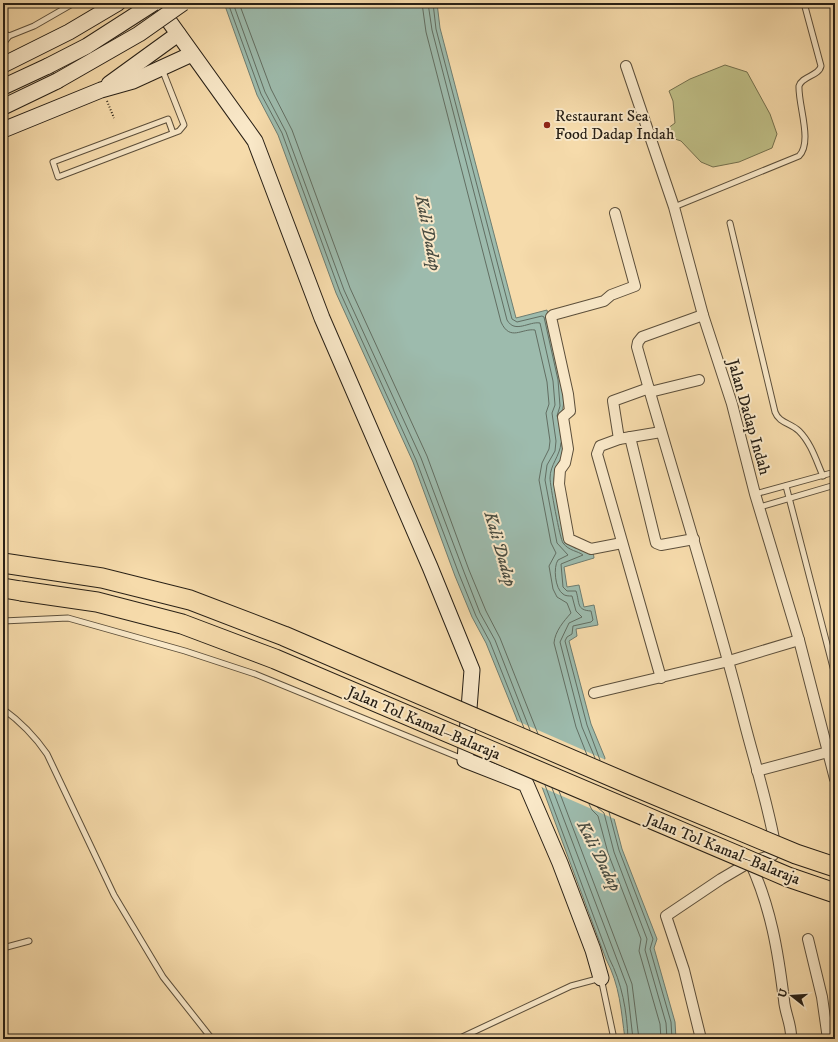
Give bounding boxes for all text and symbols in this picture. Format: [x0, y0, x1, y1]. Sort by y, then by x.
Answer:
place label: Restaurant Sea Food Dadap Indah [555, 106, 675, 144]
marker: Restaurant Sea Food Dadap Indah [542, 120, 552, 130]
water label: Kali Dadap [410, 192, 446, 273]
street label: Jalan Dadap Indah [722, 355, 775, 478]
water label: Kali Dadap [479, 508, 521, 590]
street label: Jalan Tol Kamal–Balaraja [342, 681, 504, 764]
street label: Jalan Tol Kamal–Balaraja [641, 808, 803, 889]
water label: Kali Dadap [571, 816, 627, 896]
north arrow [772, 976, 812, 1016]
text: U [775, 987, 791, 999]

